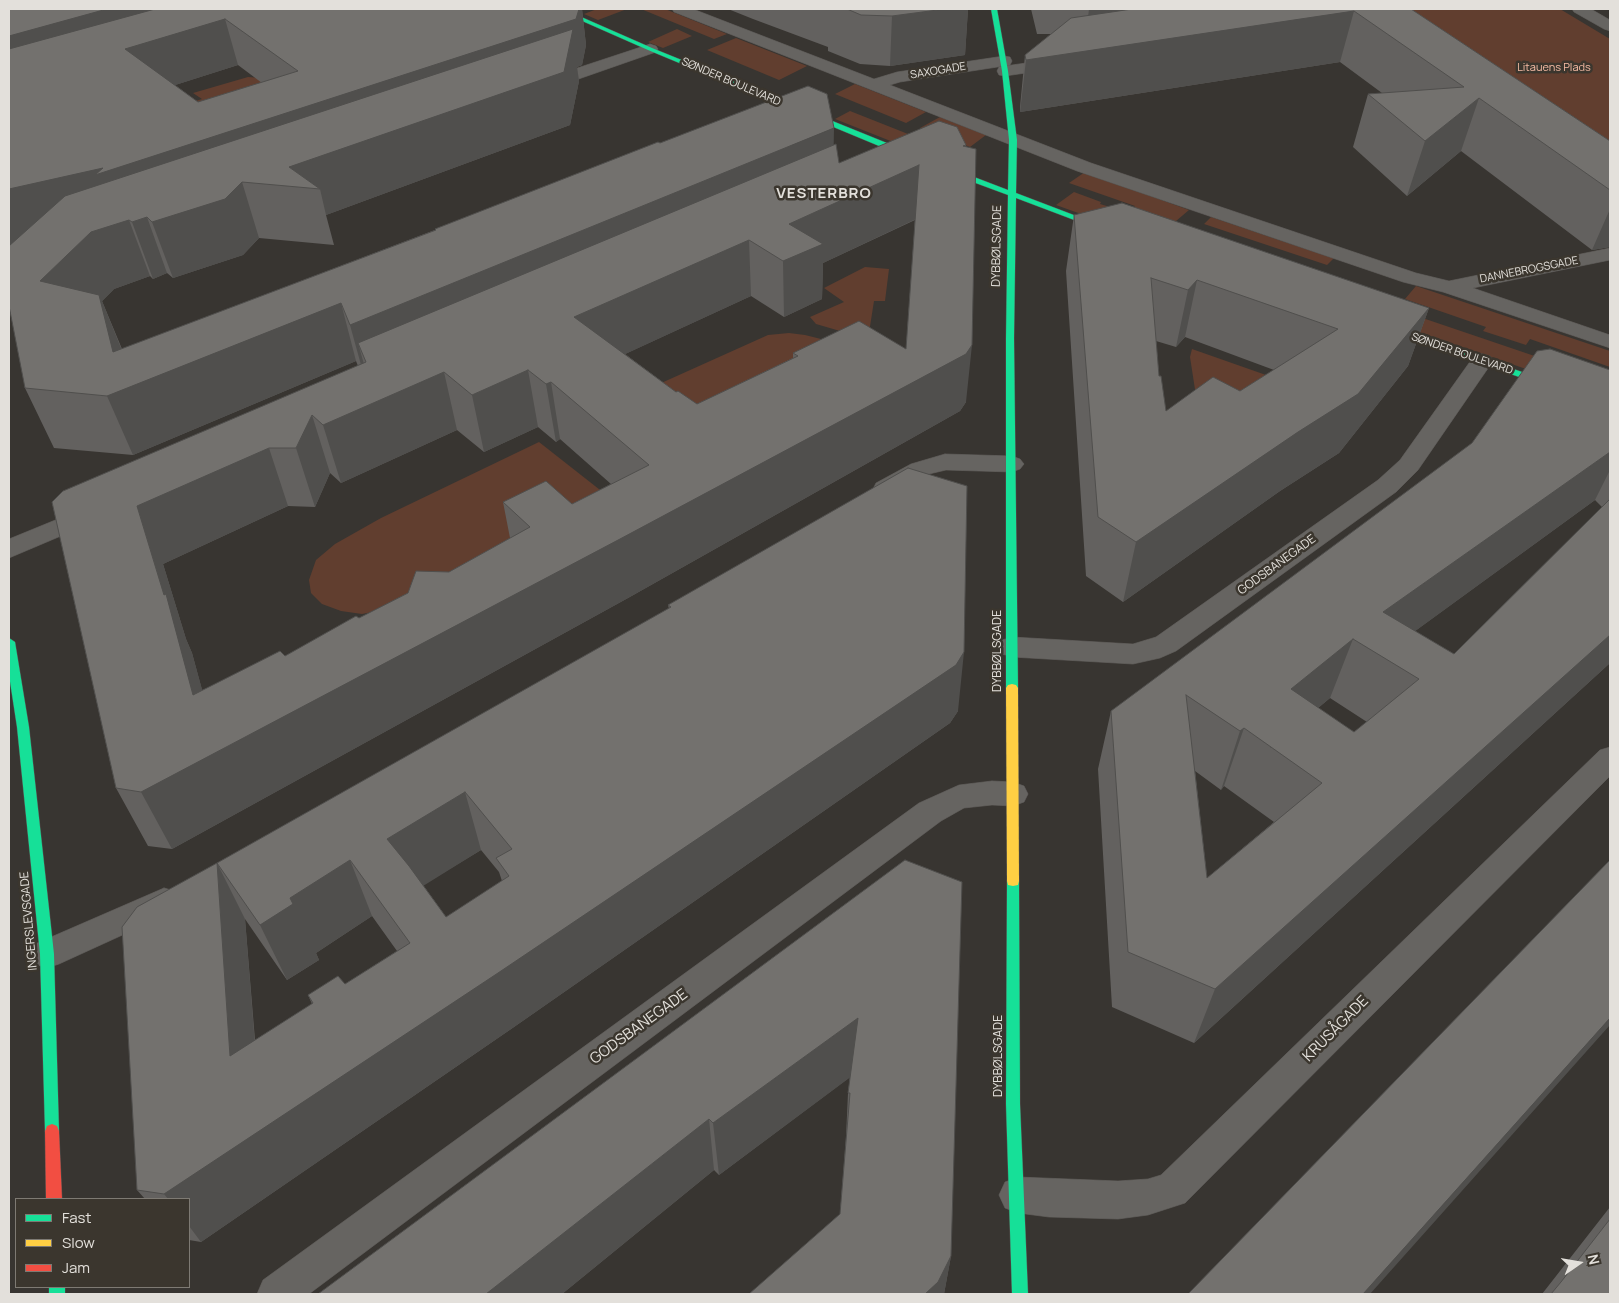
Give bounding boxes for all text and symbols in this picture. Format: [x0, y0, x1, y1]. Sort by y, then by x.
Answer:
street label: SØNDER BOULEVARD [679, 55, 783, 109]
street label: SAXOGADE [909, 60, 967, 82]
park label: Litauens Plads [1517, 61, 1591, 75]
district label: VESTERBRO [775, 185, 873, 203]
street label: DYBBØLSGADE [989, 205, 1005, 287]
street label: DANNEBROGSGADE [1479, 254, 1579, 286]
street label: SØNDER BOULEVARD [1409, 330, 1515, 378]
street label: GODSBANEGADE [1235, 532, 1319, 598]
street label: DYBBØLSGADE [991, 610, 1005, 692]
street label: INGERSLEVSGADE [17, 871, 41, 971]
street label: GODSBANEGADE [587, 986, 691, 1068]
street label: KRUSÅGADE [1299, 992, 1373, 1066]
street label: DYBBØLSGADE [992, 1015, 1006, 1097]
legend [15, 1198, 190, 1288]
text: Fast [62, 1207, 91, 1228]
text: Slow [62, 1232, 95, 1253]
north arrow [1554, 1238, 1604, 1288]
text: N [1584, 1252, 1604, 1267]
text: Jam [62, 1257, 90, 1278]

